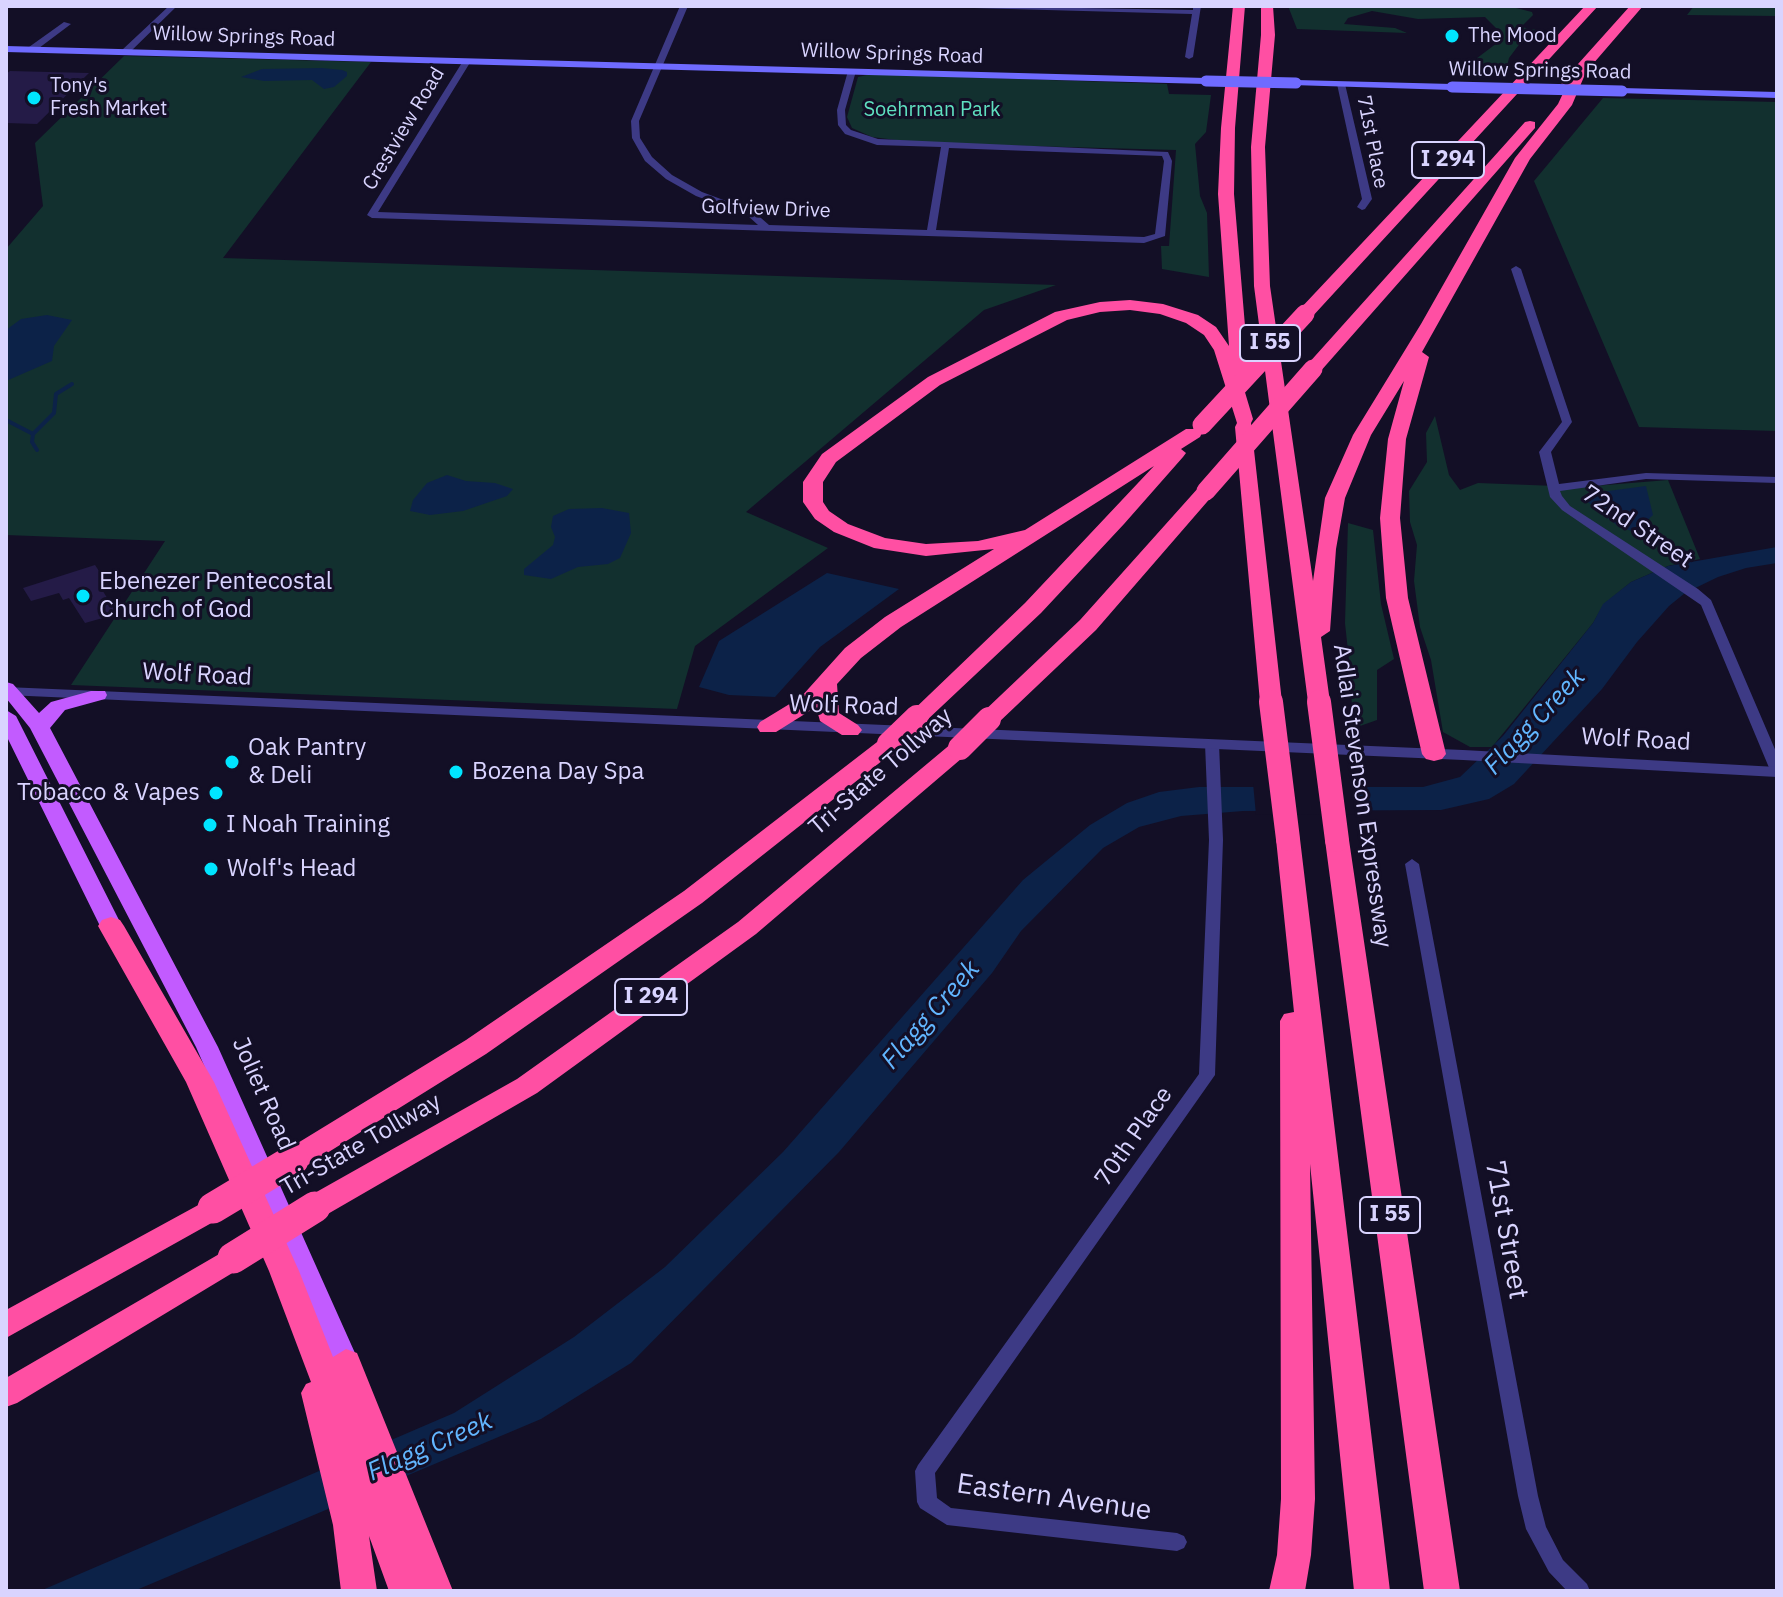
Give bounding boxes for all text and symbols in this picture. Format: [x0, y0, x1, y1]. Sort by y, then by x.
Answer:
street label: Willow Springs Road [152, 22, 336, 52]
place label: The Mood [1468, 24, 1557, 48]
marker: The Mood [1443, 27, 1461, 45]
street label: Willow Springs Road [800, 39, 984, 69]
street label: Willow Springs Road [1448, 57, 1632, 85]
street label: Crestview Road [358, 63, 450, 195]
place label: Tony's Fresh Market [50, 74, 167, 121]
marker: Tony's Fresh Market [25, 89, 43, 107]
street label: 71st Place [1351, 93, 1393, 191]
park label: Soehrman Park [863, 98, 1001, 122]
road number: I 294 [1412, 142, 1484, 178]
street label: Golfview Drive [701, 195, 831, 223]
road number: I 55 [1240, 325, 1300, 361]
street label: 72nd Street [1576, 479, 1698, 575]
place label: Ebenezer Pentecostal Church of God [99, 568, 332, 624]
marker: Ebenezer Pentecostal Church of God [74, 587, 92, 605]
street label: Adlai Stevenson Expressway [1326, 642, 1398, 950]
street label: Wolf Road [142, 658, 252, 692]
water label: Flagg Creek [1478, 662, 1592, 782]
street label: Wolf Road [789, 690, 899, 722]
street label: Tri-State Tollway [804, 702, 958, 842]
street label: Wolf Road [1581, 723, 1691, 757]
place label: Oak Pantry & Deli [248, 734, 366, 790]
marker: Oak Pantry & Deli [223, 753, 241, 771]
place label: Bozena Day Spa [472, 758, 644, 786]
marker: Bozena Day Spa [447, 763, 465, 781]
place label: Tobacco & Vapes [17, 779, 200, 807]
marker: Tobacco & Vapes [207, 784, 225, 802]
place label: I Noah Training [226, 811, 390, 839]
marker: I Noah Training [201, 816, 219, 834]
place label: Wolf's Head [227, 855, 357, 883]
marker: Wolf's Head [202, 860, 220, 878]
water label: Flagg Creek [875, 954, 987, 1076]
road number: I 294 [615, 979, 687, 1015]
street label: Joliet Road [225, 1033, 301, 1155]
street label: 70th Place [1089, 1081, 1179, 1193]
street label: Tri-State Tollway [276, 1087, 446, 1203]
street label: 71st Street [1477, 1158, 1535, 1302]
road number: I 55 [1360, 1197, 1420, 1233]
water label: Flagg Creek [363, 1406, 497, 1488]
street label: Eastern Avenue [955, 1468, 1153, 1528]

